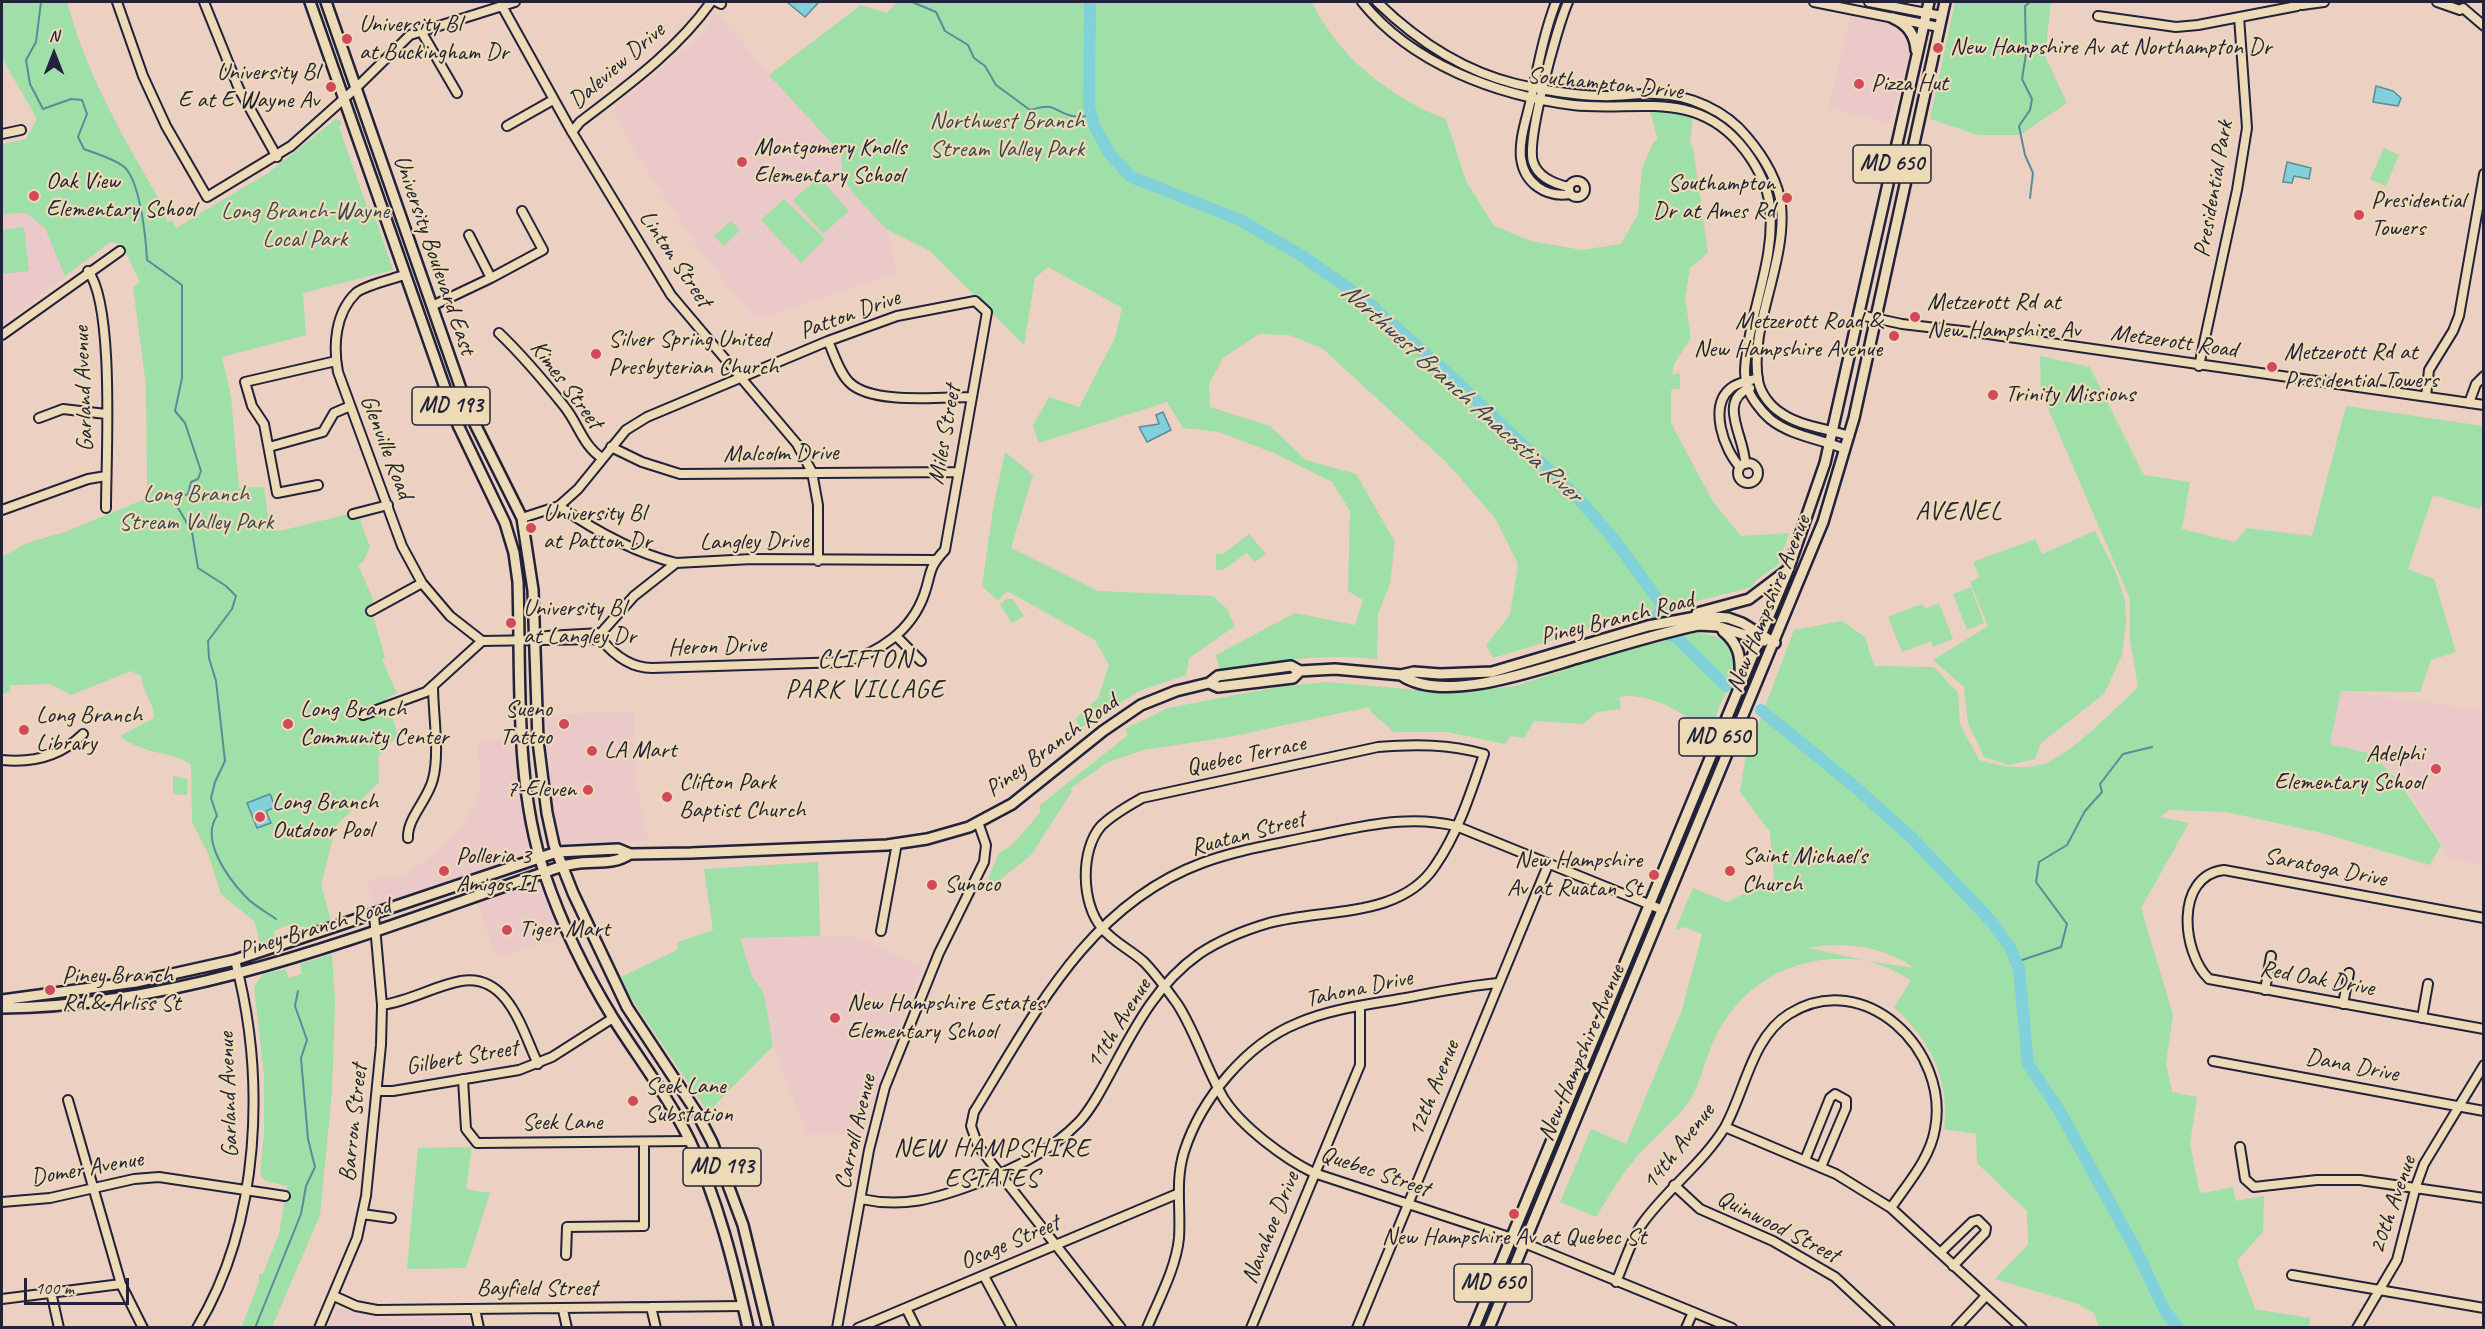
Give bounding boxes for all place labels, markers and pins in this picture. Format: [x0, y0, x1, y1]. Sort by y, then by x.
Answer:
place label: University Bl at Buckingham Dr [359, 11, 508, 67]
marker: University Bl at Buckingham Dr [340, 32, 354, 46]
place label: New Hampshire Av at Northampton Dr [1950, 34, 2271, 62]
marker: New Hampshire Av at Northampton Dr [1931, 41, 1945, 55]
place label: University Bl E at E Wayne Av [178, 59, 319, 115]
place label: Pizza Hut [1871, 70, 1948, 98]
marker: Pizza Hut [1852, 77, 1866, 91]
marker: University Bl E at E Wayne Av [324, 80, 338, 94]
place label: Montgomery Knolls Elementary School [754, 134, 906, 190]
marker: Montgomery Knolls Elementary School [735, 155, 749, 169]
place label: Oak View Elementary School [46, 168, 196, 224]
place label: Southampton Dr at Ames Rd [1653, 170, 1775, 226]
place label: Presidential Towers [2371, 187, 2465, 243]
marker: Oak View Elementary School [27, 189, 41, 203]
marker: Southampton Dr at Ames Rd [1780, 191, 1794, 205]
marker: Presidential Towers [2352, 208, 2366, 222]
place label: Metzerott Rd at New Hampshire Av [1927, 289, 2080, 345]
place label: Metzerott Road & New Hampshire Avenue [1694, 308, 1882, 364]
marker: Metzerott Rd at New Hampshire Av [1908, 310, 1922, 324]
place label: Silver Spring United Presbyterian Church [608, 326, 778, 382]
marker: Metzerott Road & New Hampshire Avenue [1887, 329, 1901, 343]
place label: Metzerott Rd at Presidential Towers [2284, 339, 2438, 395]
marker: Silver Spring United Presbyterian Church [589, 347, 603, 361]
marker: Metzerott Rd at Presidential Towers [2265, 360, 2279, 374]
place label: Trinity Missions [2005, 381, 2135, 409]
marker: Trinity Missions [1986, 388, 2000, 402]
place label: University Bl at Patton Dr [543, 500, 652, 556]
marker: University Bl at Patton Dr [524, 521, 538, 535]
place label: University Bl at Langley Dr [523, 595, 636, 651]
marker: University Bl at Langley Dr [504, 616, 518, 630]
place label: Long Branch Community Center [300, 696, 448, 752]
place label: Sueno Tattoo [500, 696, 552, 752]
place label: Long Branch Library [36, 702, 142, 758]
marker: Long Branch Community Center [281, 717, 295, 731]
marker: Sueno Tattoo [557, 717, 571, 731]
marker: Long Branch Library [17, 723, 31, 737]
place label: LA Mart [604, 737, 676, 765]
place label: Adelphi Elementary School [2274, 741, 2424, 797]
marker: LA Mart [585, 744, 599, 758]
marker: Adelphi Elementary School [2429, 762, 2443, 776]
place label: Clifton Park Baptist Church [679, 769, 805, 825]
place label: 7-Eleven [506, 776, 576, 804]
marker: 7-Eleven [581, 783, 595, 797]
place label: Long Branch Outdoor Pool [272, 789, 378, 845]
marker: Clifton Park Baptist Church [660, 790, 674, 804]
marker: Long Branch Outdoor Pool [253, 810, 267, 824]
place label: Polleria 3 Amigos II [456, 843, 537, 899]
place label: Saint Michael's Church [1742, 843, 1867, 899]
place label: New Hampshire Av at Ruatan St [1507, 847, 1642, 903]
marker: Polleria 3 Amigos II [437, 864, 451, 878]
marker: Saint Michael's Church [1723, 864, 1737, 878]
marker: New Hampshire Av at Ruatan St [1647, 868, 1661, 882]
place label: Sunoco [944, 871, 1000, 899]
marker: Sunoco [925, 878, 939, 892]
place label: Tiger Mart [519, 916, 610, 944]
marker: Tiger Mart [500, 923, 514, 937]
place label: Piney Branch Rd & Arliss St [62, 962, 180, 1018]
marker: Piney Branch Rd & Arliss St [43, 983, 57, 997]
place label: New Hampshire Estates Elementary School [847, 990, 1043, 1046]
marker: New Hampshire Estates Elementary School [828, 1011, 842, 1025]
place label: Seek Lane Substation [645, 1073, 733, 1129]
marker: Seek Lane Substation [626, 1094, 640, 1108]
marker: New Hampshire Av at Quebec St [1507, 1207, 1521, 1221]
place label: New Hampshire Av at Quebec St [1382, 1224, 1646, 1252]

